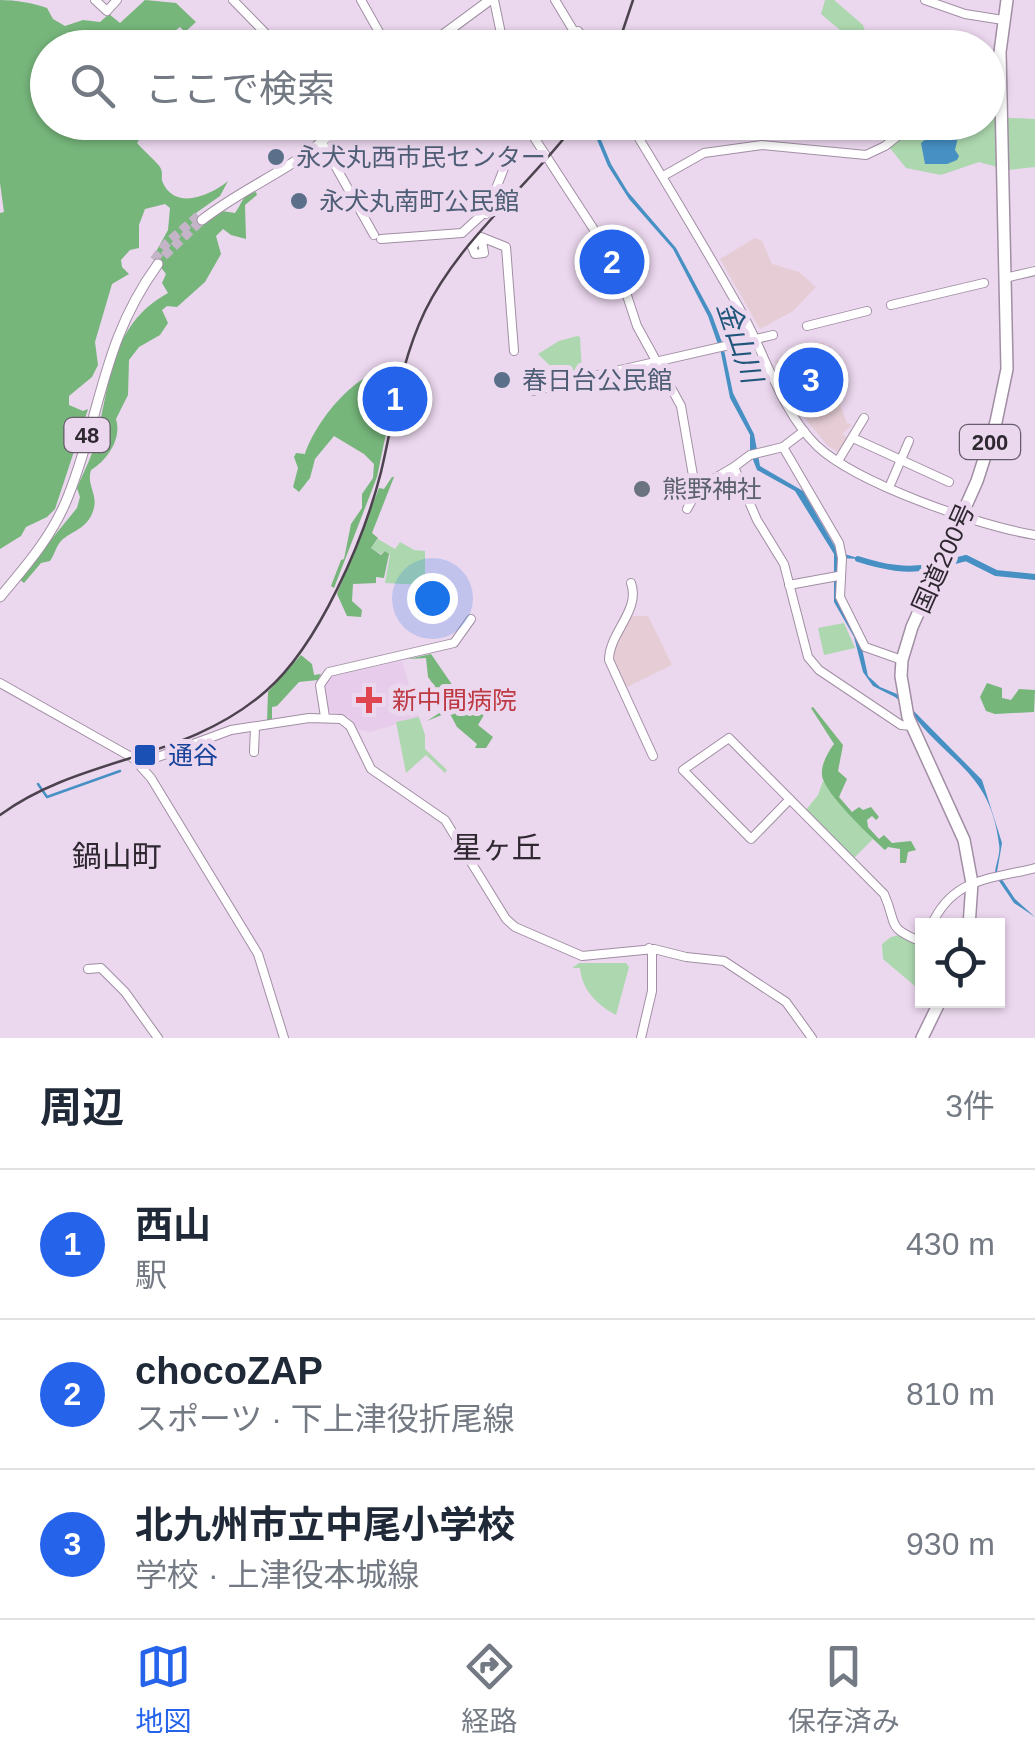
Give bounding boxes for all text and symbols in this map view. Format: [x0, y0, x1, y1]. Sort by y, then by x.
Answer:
search box [30, 30, 1005, 140]
icon: search [65, 58, 120, 113]
text: ここで検索 [145, 68, 335, 110]
place label: 永犬丸西市民センター [296, 143, 546, 171]
marker: 永犬丸西市民センター [265, 146, 287, 168]
place label: 永犬丸南町公民館 [319, 187, 519, 215]
marker: 永犬丸南町公民館 [288, 190, 310, 212]
pin: 2 [580, 224, 644, 300]
water label: 金山川 [711, 297, 769, 390]
pin: 3 [778, 342, 844, 418]
pin: 1 [362, 362, 428, 436]
place label: 春日台公民館 [522, 366, 672, 394]
marker: 春日台公民館 [491, 369, 513, 391]
road number: 48 [64, 418, 110, 452]
road number: 200 [960, 425, 1020, 459]
place label: 熊野神社 [662, 475, 762, 503]
marker: 熊野神社 [631, 478, 653, 500]
street label: 国道200号 [906, 499, 980, 617]
your location [407, 573, 458, 624]
place label: 新中間病院 [392, 686, 517, 714]
marker: 新中間病院 [356, 687, 382, 713]
place label: 通谷 [168, 741, 218, 769]
marker: 通谷 [132, 742, 158, 768]
district label: 星ヶ丘 [452, 831, 542, 864]
district label: 鍋山町 [72, 840, 162, 873]
map controls [915, 918, 1005, 1008]
button: locate [915, 918, 1005, 1008]
text: 周辺 [40, 1084, 124, 1131]
text: 3件 [945, 1088, 995, 1124]
text: 西山 [135, 1204, 211, 1246]
text: 1 [64, 1226, 81, 1262]
text: 430 m [906, 1226, 995, 1262]
text: 駅 [135, 1257, 167, 1293]
text: chocoZAP [135, 1350, 323, 1392]
text: 2 [64, 1376, 81, 1412]
text: 810 m [906, 1376, 995, 1412]
text: スポーツ · 下上津役折尾線 [135, 1401, 515, 1437]
text: 北九州市立中尾小学校 [135, 1504, 515, 1546]
text: 3 [64, 1526, 81, 1562]
text: 930 m [906, 1526, 995, 1562]
text: 学校 · 上津役本城線 [135, 1557, 419, 1593]
tab: 地図 [135, 1639, 191, 1739]
tab: 経路 [461, 1639, 518, 1739]
tab: 保存済み [788, 1639, 900, 1739]

